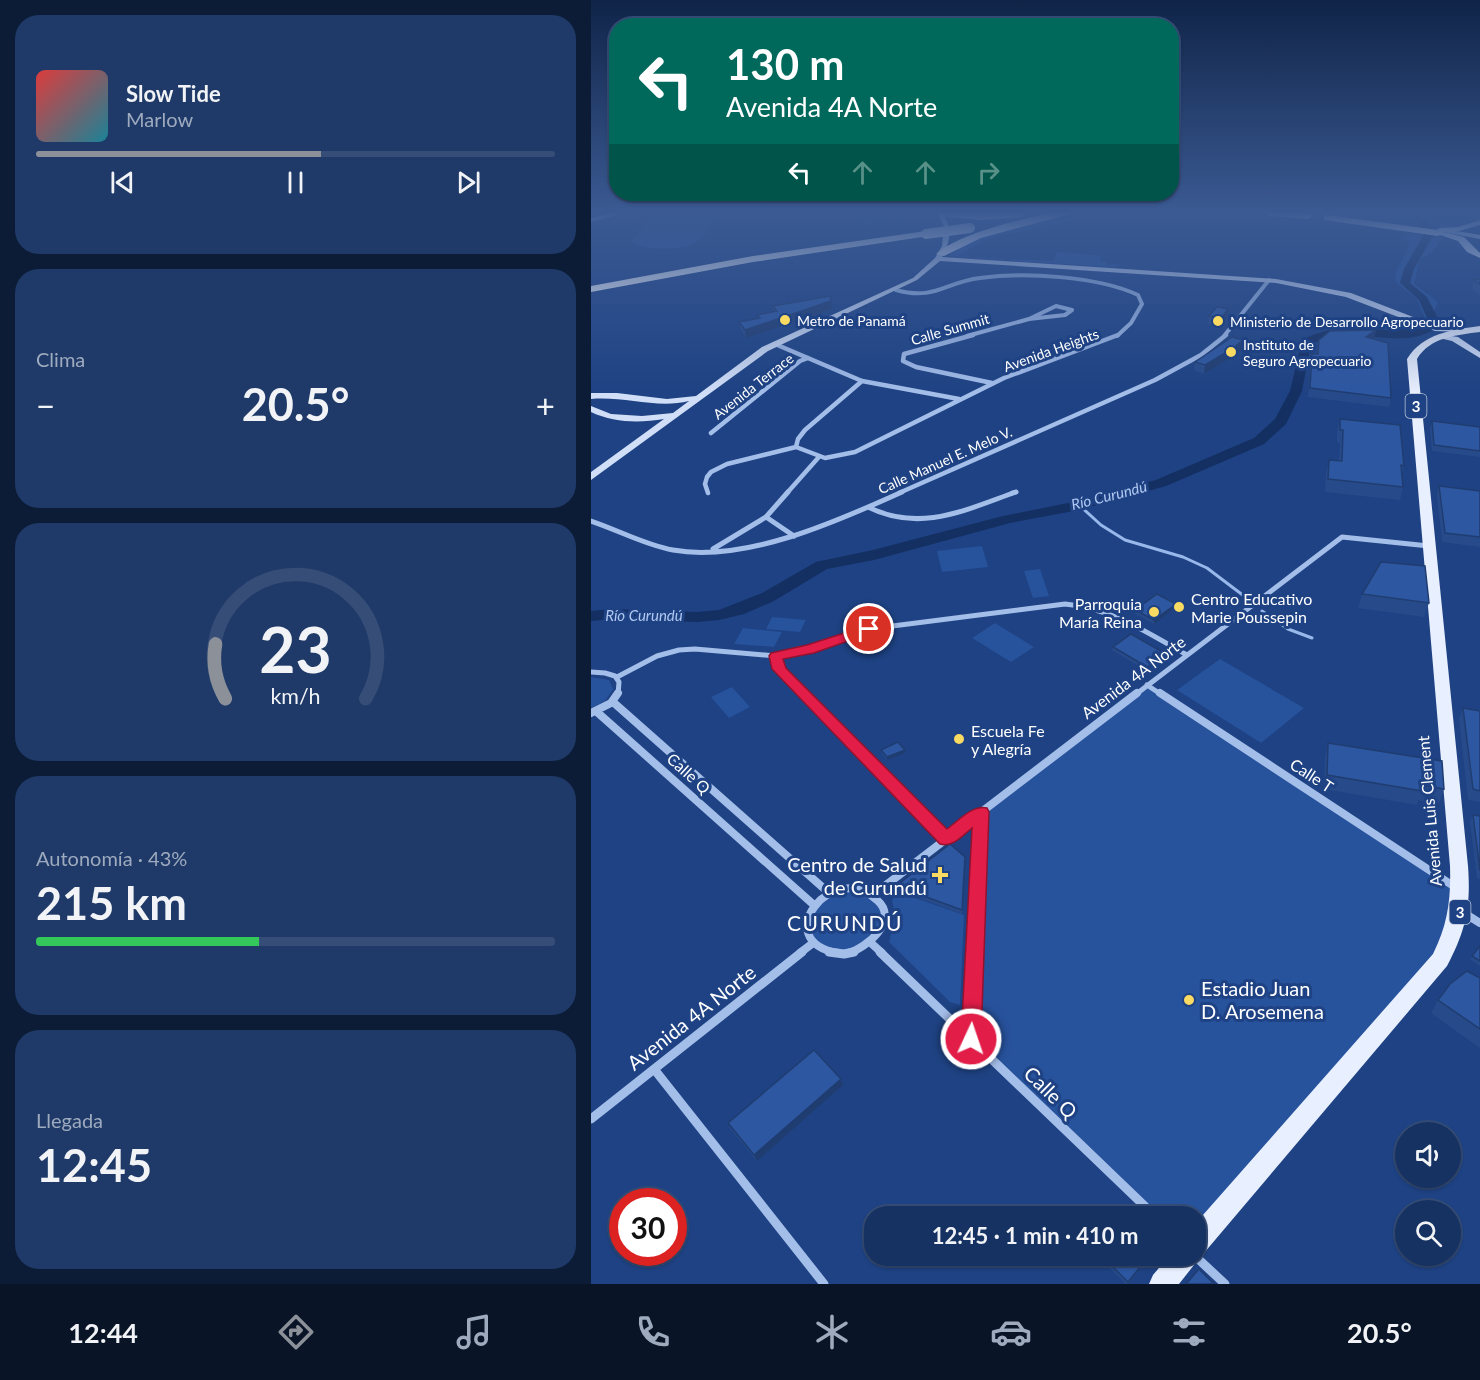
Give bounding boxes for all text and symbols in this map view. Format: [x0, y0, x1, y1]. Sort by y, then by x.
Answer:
text: 130 m [726, 39, 844, 89]
icon: left [627, 42, 705, 120]
text: Slow Tide [126, 80, 221, 107]
text: Avenida 4A Norte [726, 90, 937, 123]
text: Marlow [126, 107, 193, 131]
icon: left [783, 156, 816, 189]
icon: ahead [846, 156, 879, 189]
icon: ahead [909, 156, 942, 189]
icon: right [972, 156, 1005, 189]
icon: previous [106, 166, 139, 199]
icon: pause [279, 166, 312, 199]
icon: next [452, 166, 485, 199]
street label: Calle Summit [909, 310, 991, 348]
place label: Metro de Panamá [797, 312, 906, 329]
marker: Metro de Panamá [778, 313, 792, 327]
place label: Ministerio de Desarrollo Agropecuario [1230, 313, 1464, 330]
marker: Ministerio de Desarrollo Agropecuario [1211, 314, 1225, 328]
street label: Avenida Heights [1001, 325, 1101, 375]
place label: Instituto de Seguro Agropecuario [1243, 336, 1372, 369]
marker: Instituto de Seguro Agropecuario [1224, 345, 1238, 359]
text: Clima [36, 347, 85, 371]
street label: Avenida Terrace [709, 349, 797, 423]
text: 20.5° [242, 377, 349, 431]
text: − [36, 385, 55, 425]
text: + [536, 385, 555, 425]
road number: 3 [1405, 394, 1427, 418]
street label: Calle Manuel E. Melo V. [875, 423, 1015, 497]
water label: Río Curundú [1069, 477, 1149, 513]
place label: Centro Educativo Marie Poussepin [1191, 589, 1312, 626]
place label: Parroquia María Reina [1059, 594, 1142, 631]
marker: Centro Educativo Marie Poussepin [1172, 600, 1186, 614]
pin [843, 603, 894, 654]
marker: Parroquia María Reina [1147, 605, 1161, 619]
water label: Río Curundú [605, 606, 683, 624]
text: 23 [259, 611, 332, 686]
icon: arrive [852, 612, 885, 645]
street label: Avenida 4A Norte [1077, 632, 1189, 722]
text: km/h [270, 683, 321, 709]
place label: Escuela Fe y Alegría [971, 721, 1045, 758]
marker: Escuela Fe y Alegría [952, 732, 966, 746]
street label: Avenida Luis Clement [1413, 735, 1445, 887]
street label: Calle Q [663, 749, 715, 797]
street label: Calle T [1287, 754, 1338, 796]
text: Autonomía · 43% [36, 846, 187, 870]
place label: Centro de Salud de Curundú [787, 852, 927, 899]
marker: Centro de Salud de Curundú [931, 866, 949, 884]
text: 215 km [36, 876, 187, 930]
road number: 3 [1449, 900, 1471, 924]
district label: CURUNDÚ [787, 910, 903, 935]
street label: Avenida 4A Norte [622, 959, 760, 1075]
place label: Estadio Juan D. Arosemena [1201, 976, 1324, 1023]
marker: Estadio Juan D. Arosemena [1182, 993, 1196, 1007]
position arrow [939, 1007, 1003, 1071]
street label: Calle Q [1019, 1061, 1083, 1123]
text: Llegada [36, 1108, 103, 1132]
map controls [1395, 1122, 1461, 1266]
button: sound [1395, 1122, 1461, 1188]
text: 12:45 [36, 1138, 152, 1192]
speed limit sign: 30 [609, 1188, 687, 1266]
button: search [1395, 1200, 1461, 1266]
text: 12:45 · 1 min · 410 m [932, 1222, 1138, 1249]
icon: directions [275, 1311, 317, 1353]
icon: music [453, 1311, 495, 1353]
icon: phone [632, 1311, 674, 1353]
icon: climate [811, 1311, 853, 1353]
icon: car [990, 1311, 1032, 1353]
icon: filters [1168, 1311, 1210, 1353]
text: 12:44 [68, 1316, 138, 1349]
text: 20.5° [1347, 1316, 1412, 1349]

